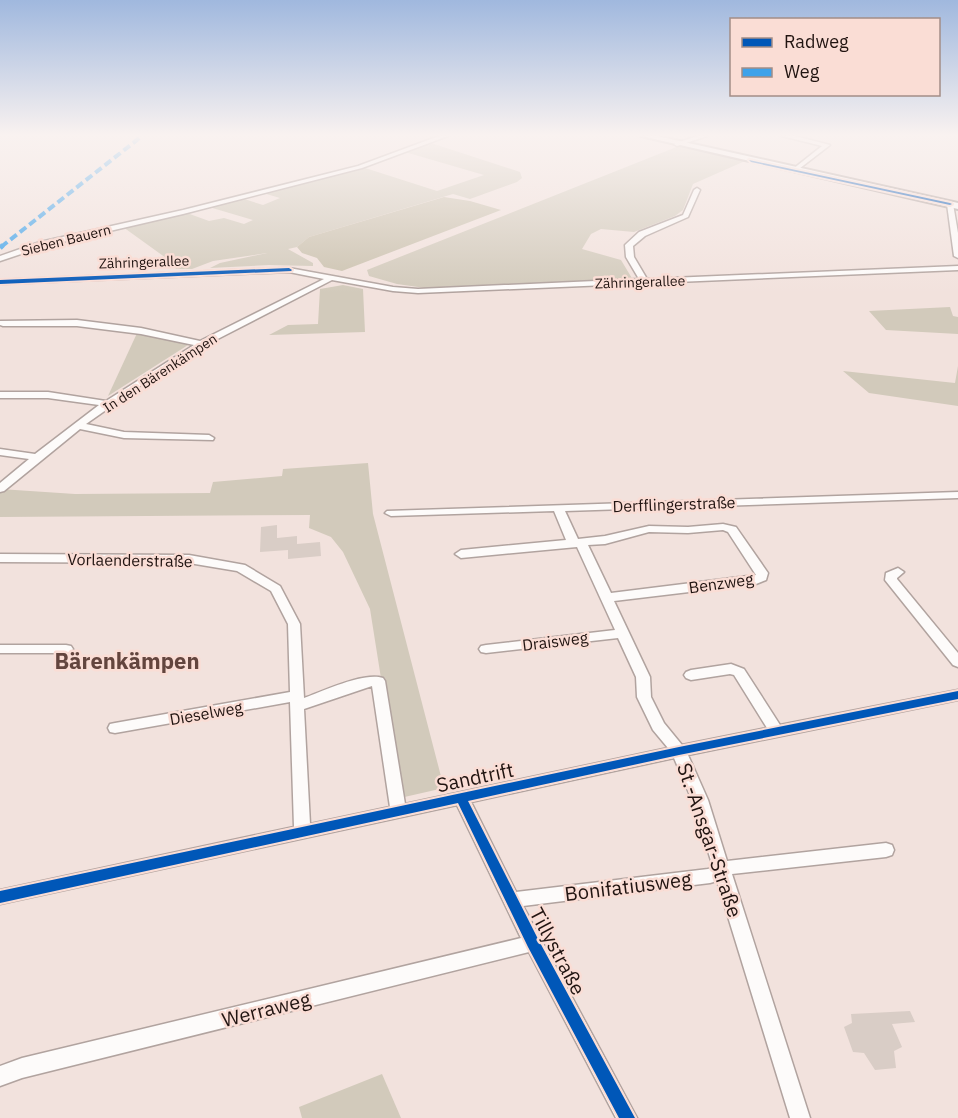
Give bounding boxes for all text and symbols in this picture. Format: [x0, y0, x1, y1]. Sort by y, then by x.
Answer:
legend [730, 18, 940, 96]
text: Radweg [784, 30, 849, 53]
text: Weg [784, 60, 820, 83]
street label: Sieben Bauern [19, 220, 113, 260]
street label: Zähringerallee [98, 251, 190, 273]
street label: Zähringerallee [594, 271, 686, 293]
street label: In den Bärenkämpen [100, 330, 220, 416]
street label: Derfflingerstraße [612, 492, 736, 516]
street label: Vorlaenderstraße [67, 549, 193, 571]
street label: Benzweg [687, 568, 755, 597]
street label: Draisweg [521, 627, 590, 655]
district label: Bärenkämpen [54, 646, 200, 675]
street label: Dieselweg [168, 697, 245, 729]
street label: Sandtrift [434, 756, 516, 798]
street label: St.-Ansgar-Straße [671, 759, 749, 921]
street label: Bonifatiusweg [563, 865, 693, 907]
street label: Tillystraße [524, 903, 592, 999]
street label: Werraweg [219, 985, 314, 1033]

